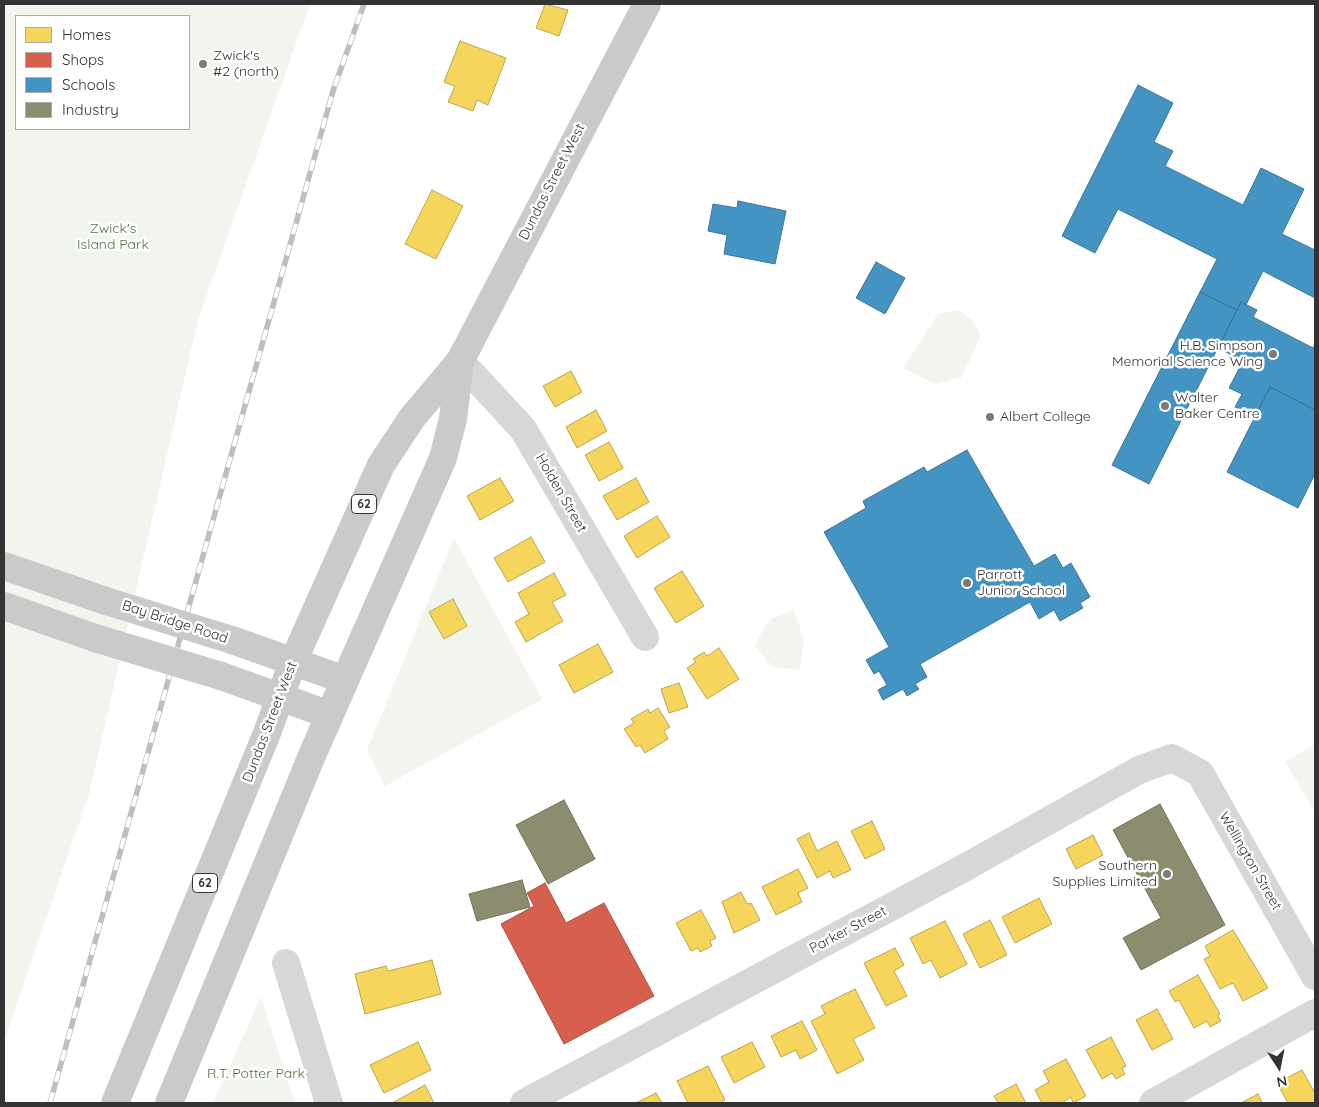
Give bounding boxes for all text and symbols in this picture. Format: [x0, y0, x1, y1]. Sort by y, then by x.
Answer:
legend [15, 15, 190, 130]
text: Homes [62, 25, 111, 44]
place label: Zwick's #2 (north) [213, 48, 279, 80]
text: Shops [62, 50, 104, 69]
marker: Zwick's #2 (north) [197, 58, 209, 70]
text: Schools [62, 75, 115, 94]
text: Industry [62, 100, 119, 119]
street label: Dundas Street West [515, 121, 589, 243]
park label: Zwick's Island Park [77, 221, 149, 253]
place label: H.B. Simpson Memorial Science Wing [1112, 338, 1263, 371]
marker: H.B. Simpson Memorial Science Wing [1267, 348, 1279, 360]
place label: Walter Baker Centre [1175, 390, 1260, 422]
marker: Walter Baker Centre [1159, 400, 1171, 412]
place label: Albert College [1000, 409, 1091, 425]
marker: Albert College [984, 411, 996, 423]
street label: Holden Street [532, 451, 590, 535]
road number: 62 [352, 494, 376, 514]
place label: Parrott Junior School [977, 567, 1065, 600]
marker: Parrott Junior School [961, 577, 973, 589]
street label: Bay Bridge Road [120, 597, 230, 647]
street label: Dundas Street West [239, 659, 301, 785]
street label: Wellington Street [1215, 809, 1285, 913]
place label: Southern Supplies Limited [1052, 858, 1157, 890]
marker: Southern Supplies Limited [1161, 868, 1173, 880]
road number: 62 [192, 874, 218, 892]
street label: Parker Street [807, 903, 889, 957]
north arrow [1254, 1042, 1304, 1092]
park label: R.T. Potter Park [207, 1066, 305, 1082]
text: N [1275, 1072, 1289, 1092]

